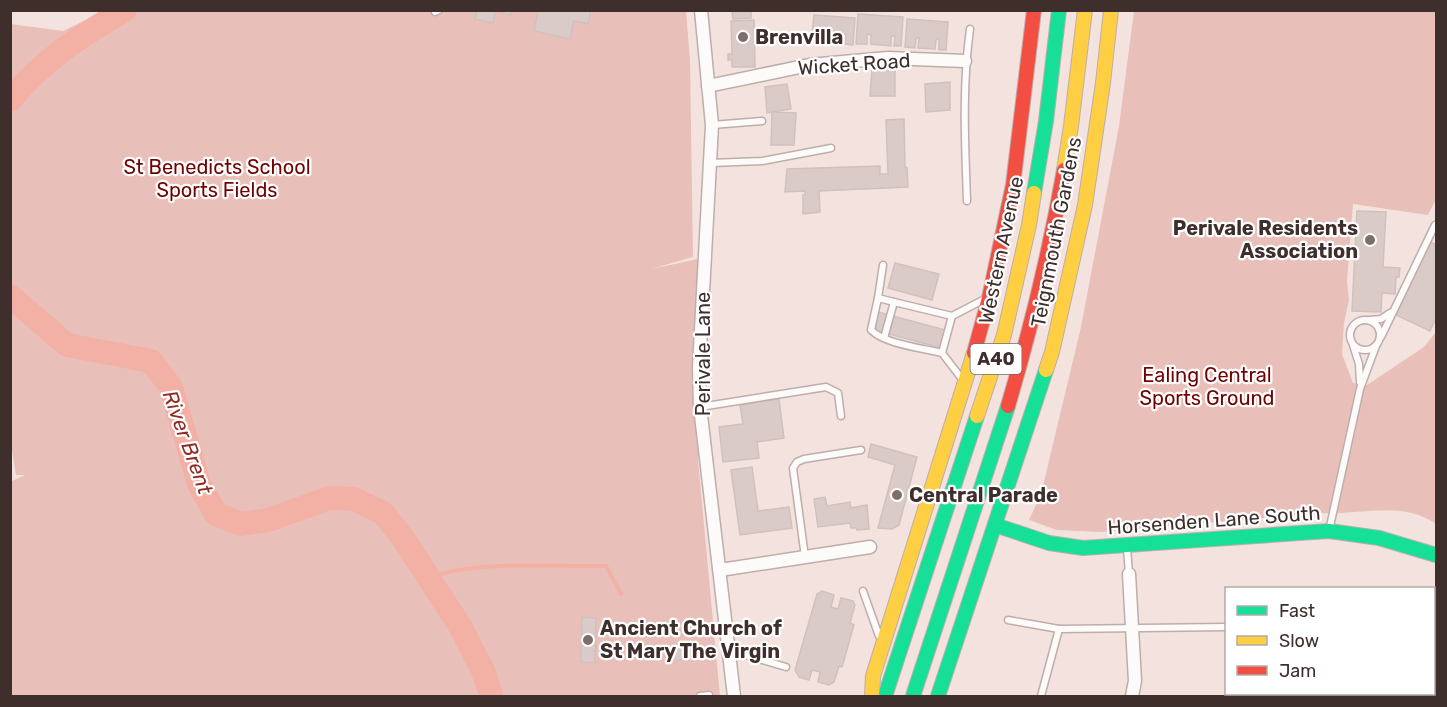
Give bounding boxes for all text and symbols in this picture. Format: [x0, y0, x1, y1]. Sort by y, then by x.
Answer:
place label: Brenvilla [755, 25, 843, 49]
marker: Brenvilla [736, 30, 750, 44]
street label: Wicket Road [797, 48, 911, 80]
street label: Teignmouth Gardens [1026, 135, 1086, 329]
park label: St Benedicts School Sports Fields [123, 155, 311, 202]
street label: Western Avenue [974, 174, 1028, 326]
place label: Perivale Residents Association [1173, 216, 1358, 263]
marker: Perivale Residents Association [1363, 233, 1377, 247]
street label: Perivale Lane [691, 292, 715, 416]
road number: A40 [970, 344, 1022, 374]
park label: Ealing Central Sports Ground [1140, 363, 1274, 410]
water label: River Brent [158, 387, 219, 498]
place label: Central Parade [909, 483, 1058, 507]
marker: Central Parade [890, 488, 904, 502]
street label: Horsenden Lane South [1107, 501, 1321, 539]
legend [1225, 587, 1435, 695]
text: Fast [1279, 600, 1315, 622]
place label: Ancient Church of St Mary The Virgin [600, 616, 782, 663]
text: Slow [1279, 630, 1319, 652]
marker: Ancient Church of St Mary The Virgin [581, 633, 595, 647]
text: Jam [1279, 660, 1316, 682]

